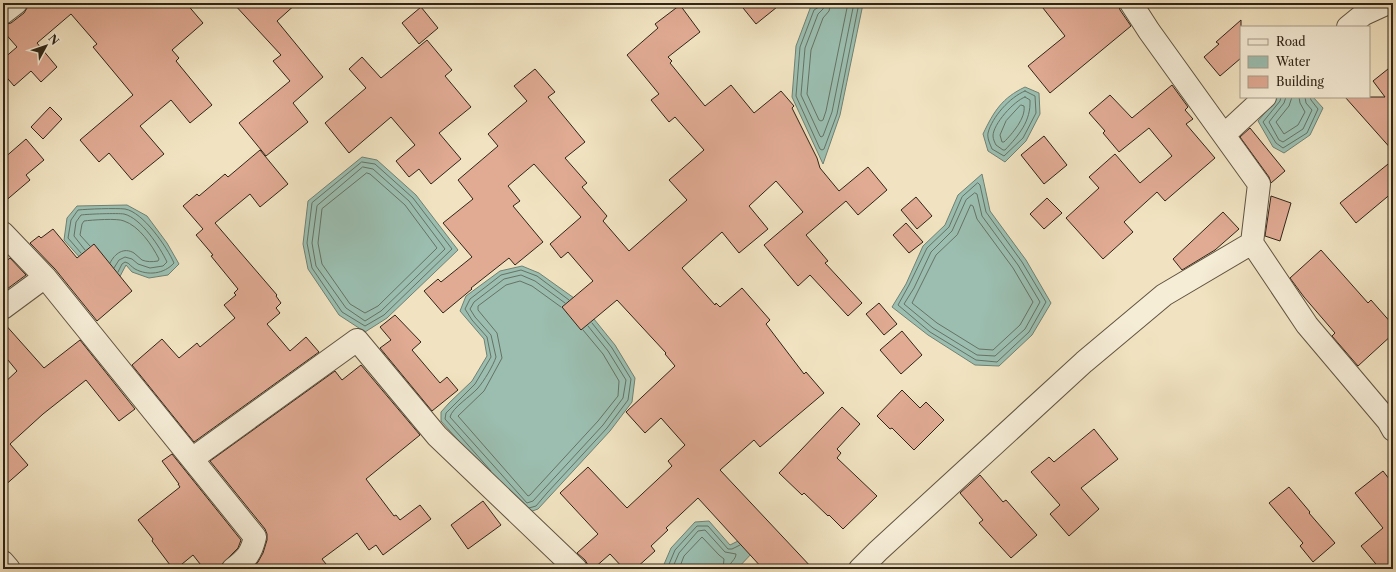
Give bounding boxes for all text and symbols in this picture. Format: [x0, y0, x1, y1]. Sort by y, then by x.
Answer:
north arrow [26, 26, 66, 66]
legend [1240, 26, 1370, 98]
text: N [45, 31, 62, 48]
text: Road [1276, 34, 1306, 49]
text: Water [1275, 54, 1310, 69]
text: Building [1276, 74, 1324, 89]

